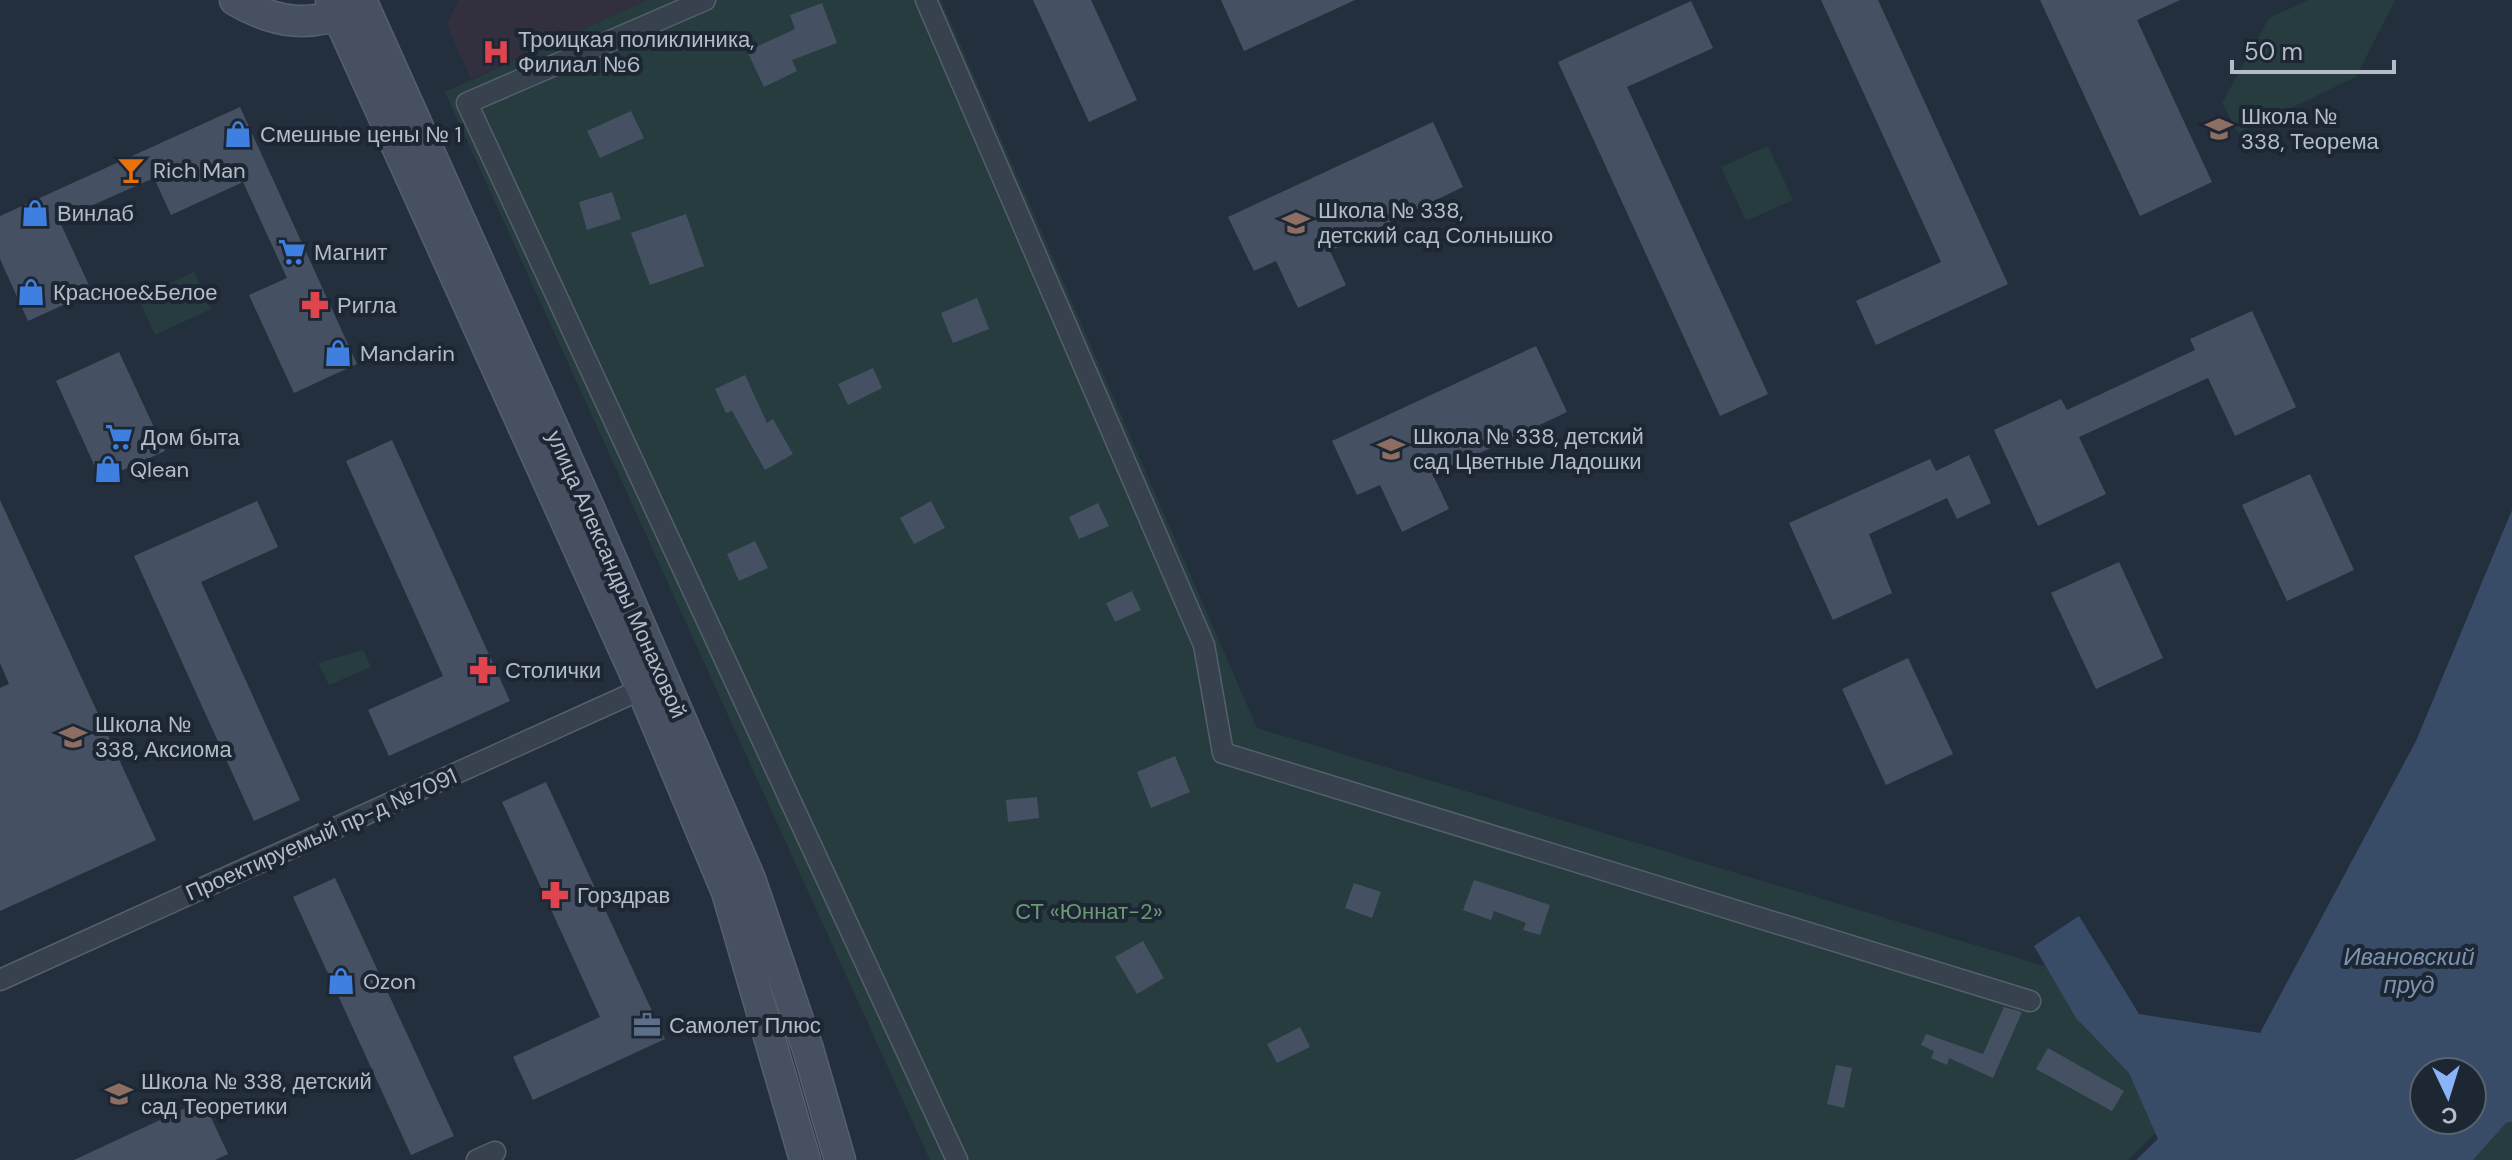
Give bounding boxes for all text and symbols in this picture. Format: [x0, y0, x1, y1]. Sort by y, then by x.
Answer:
scale bar [2232, 24, 2394, 74]
place label: Троицкая поликлиника, Филиал №6 [518, 25, 754, 79]
text: 50 m [2244, 36, 2303, 67]
hospital icon: Троицкая поликлиника, Филиал №6 [481, 37, 511, 67]
place label: Школа № 338, Теорема [2241, 102, 2380, 156]
school or university icon: Школа № 338, Теорема [2204, 114, 2234, 144]
shop icon: Смешные цены № 1 [223, 119, 253, 149]
place label: Смешные цены № 1 [260, 120, 462, 149]
bar icon: Rich Man [116, 155, 146, 185]
place label: Rich Man [153, 156, 246, 185]
place label: Школа № 338, детский сад Солнышко [1318, 196, 1553, 250]
shop icon: Винлаб [20, 198, 50, 228]
place label: Винлаб [57, 199, 134, 228]
school or university icon: Школа № 338, детский сад Солнышко [1281, 208, 1311, 238]
supermarket icon: Магнит [277, 237, 307, 267]
place label: Магнит [314, 238, 387, 267]
shop icon: Красное&Белое [16, 277, 46, 307]
place label: Красное&Белое [53, 278, 218, 307]
pharmacy icon: Ригла [300, 290, 330, 320]
place label: Ригла [337, 291, 397, 320]
shop icon: Mandarin [323, 338, 353, 368]
place label: Mandarin [360, 339, 455, 368]
supermarket icon: Дом быта [104, 422, 134, 452]
place label: Школа № 338, детский сад Цветные Ладошки [1413, 422, 1644, 476]
place label: Дом быта [141, 423, 241, 452]
street label: улица Александры Монаховой [540, 426, 693, 723]
school or university icon: Школа № 338, детский сад Цветные Ладошки [1376, 434, 1406, 464]
shop icon: Qlean [93, 454, 123, 484]
place label: Qlean [130, 455, 189, 484]
pharmacy icon: Столички [468, 655, 498, 685]
place label: Столички [505, 656, 601, 685]
place label: Школа № 338, Аксиома [95, 710, 232, 764]
school or university icon: Школа № 338, Аксиома [58, 722, 88, 752]
street label: Проектируемый пр-д №7091 [181, 761, 461, 907]
pharmacy icon: Горздрав [540, 880, 570, 910]
place label: Горздрав [577, 881, 670, 910]
park label: СТ «Юннат-2» [1015, 897, 1163, 926]
water label: Ивановский пруд [2343, 941, 2475, 1000]
shop icon: Ozon [326, 966, 356, 996]
place label: Ozon [363, 967, 416, 996]
office icon: Самолет Плюс [632, 1010, 662, 1040]
place label: Самолет Плюс [669, 1011, 821, 1040]
north arrow [2408, 1056, 2488, 1136]
place label: Школа № 338, детский сад Теоретики [141, 1067, 372, 1121]
school or university icon: Школа № 338, детский сад Теоретики [104, 1079, 134, 1109]
text: С [2440, 1100, 2458, 1130]

